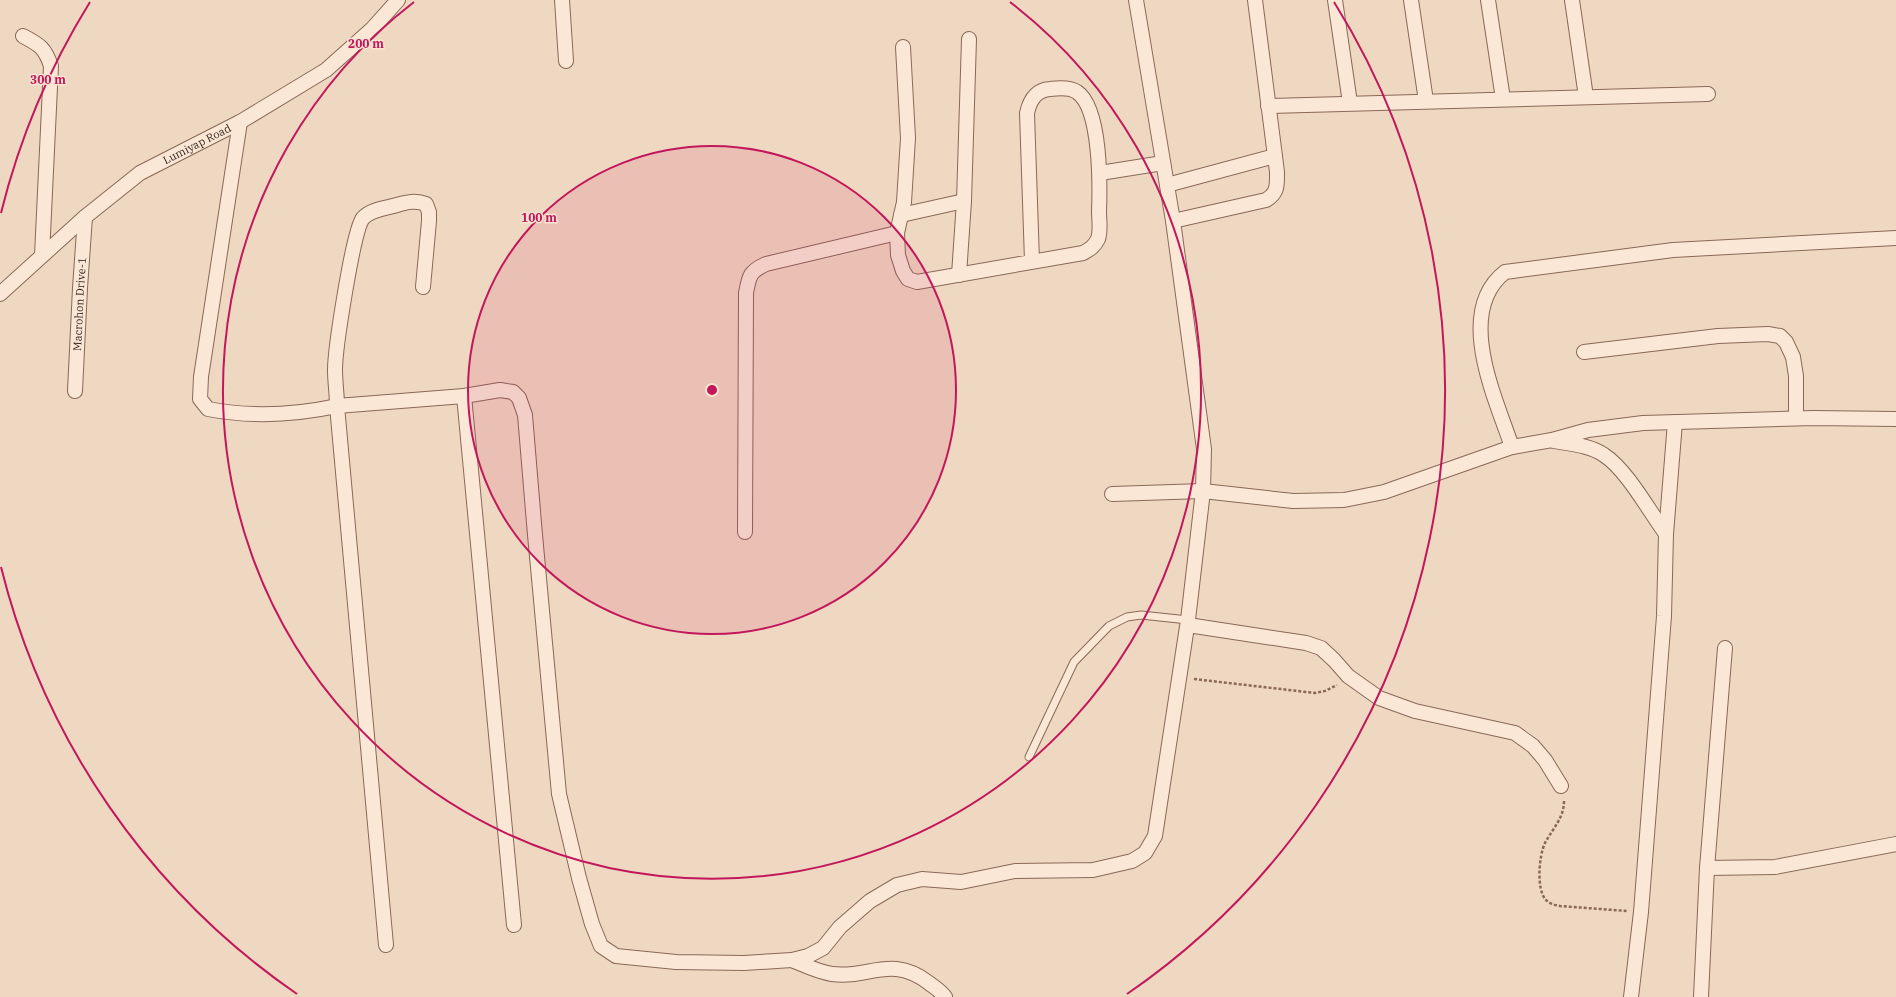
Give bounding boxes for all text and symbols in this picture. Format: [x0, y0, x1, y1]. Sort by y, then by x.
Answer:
text: 200 m [348, 36, 384, 51]
text: 300 m [30, 72, 66, 87]
street label: Lumiyap Road [161, 121, 234, 167]
text: 100 m [521, 210, 557, 225]
street label: Macrohon Drive-1 [70, 257, 89, 351]
centre of rings [705, 383, 719, 397]

